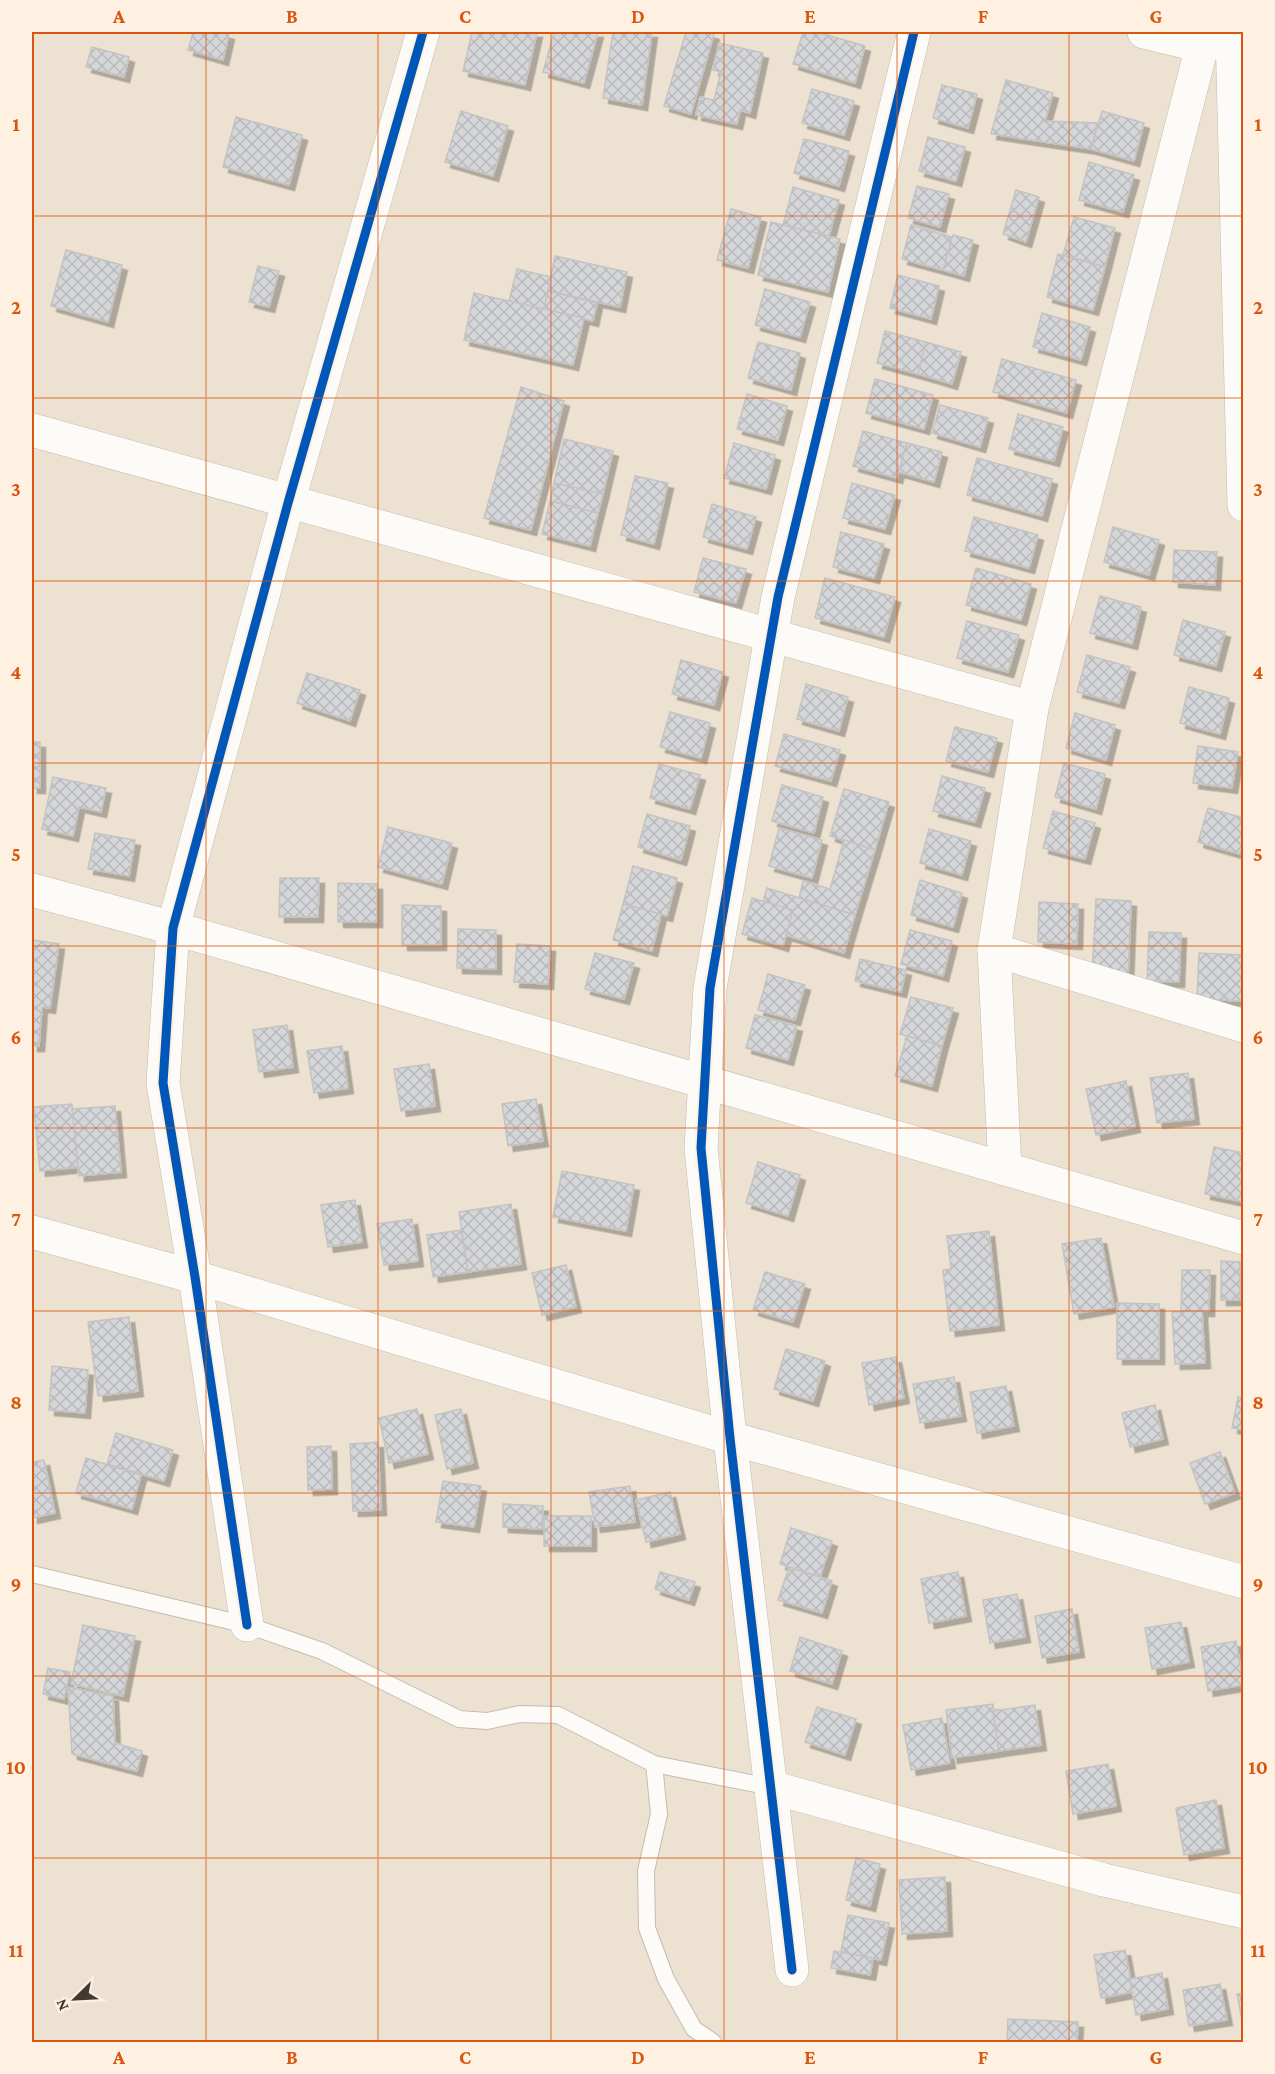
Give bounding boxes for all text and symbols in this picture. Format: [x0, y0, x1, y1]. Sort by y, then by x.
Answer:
text: A [112, 5, 126, 27]
text: B [286, 5, 298, 27]
text: C [459, 5, 471, 27]
text: D [631, 5, 645, 27]
text: E [804, 5, 816, 27]
text: F [978, 5, 989, 27]
text: G [1150, 5, 1163, 27]
text: 1 [12, 113, 20, 135]
text: 1 [1254, 113, 1262, 135]
text: 2 [11, 296, 21, 318]
text: 2 [1253, 296, 1263, 318]
text: 3 [11, 478, 21, 500]
text: 3 [1253, 478, 1263, 500]
text: 4 [11, 661, 22, 683]
text: 4 [1253, 661, 1264, 683]
text: 5 [11, 843, 21, 865]
text: 5 [1253, 843, 1263, 865]
text: 6 [11, 1026, 21, 1048]
text: 6 [1253, 1026, 1263, 1048]
text: 7 [11, 1208, 21, 1230]
text: 7 [1253, 1208, 1263, 1230]
text: 8 [10, 1391, 22, 1413]
text: 8 [1252, 1391, 1264, 1413]
text: 9 [11, 1573, 21, 1595]
text: 9 [1253, 1573, 1263, 1595]
text: 10 [6, 1756, 26, 1778]
text: 10 [1248, 1756, 1268, 1778]
text: 11 [9, 1939, 24, 1961]
text: 11 [1251, 1939, 1266, 1961]
north arrow [45, 1969, 105, 2029]
text: N [52, 1996, 72, 2013]
text: A [112, 2046, 126, 2068]
text: B [286, 2046, 298, 2068]
text: C [459, 2046, 471, 2068]
text: D [631, 2046, 645, 2068]
text: E [804, 2046, 816, 2068]
text: F [978, 2046, 989, 2068]
text: G [1150, 2046, 1163, 2068]

